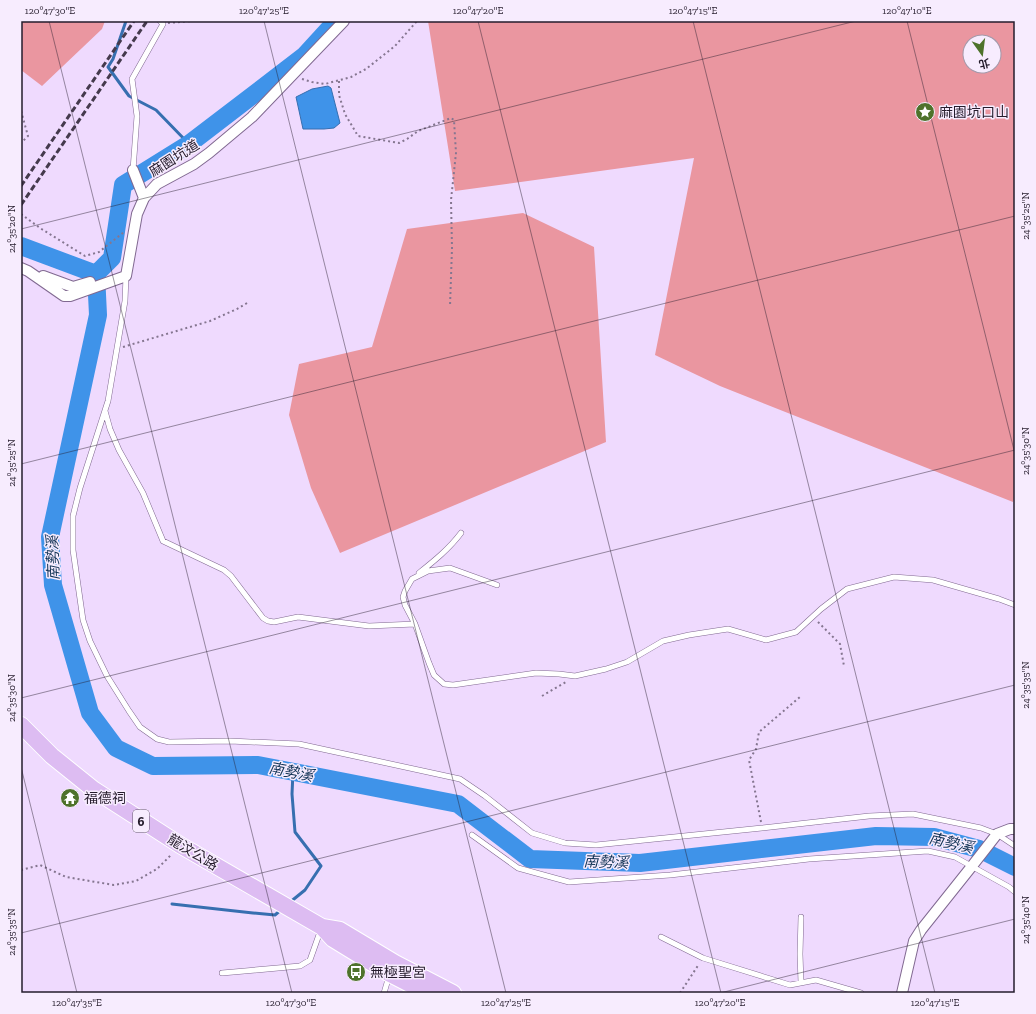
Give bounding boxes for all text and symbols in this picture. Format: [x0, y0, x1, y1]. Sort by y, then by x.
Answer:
text: 120°47'30"E [25, 5, 75, 17]
text: 120°47'25"E [239, 5, 289, 17]
text: 120°47'20"E [453, 5, 503, 17]
text: 120°47'15"E [669, 5, 717, 17]
text: 120°47'10"E [882, 5, 932, 17]
north arrow [962, 34, 1002, 74]
text: 北 [977, 56, 991, 71]
place icon: 麻園坑口山 [914, 101, 936, 123]
place label: 麻園坑口山 [939, 104, 1009, 121]
street label: 麻園坑道 [146, 136, 203, 180]
text: 24°35'25"N [1020, 192, 1032, 240]
text: 24°35'20"N [6, 204, 18, 253]
text: 24°35'30"N [1020, 426, 1032, 475]
text: 24°35'25"N [6, 439, 18, 487]
water label: 南勢溪 [43, 533, 63, 581]
text: 24°35'35"N [1020, 661, 1032, 709]
text: 24°35'30"N [6, 673, 18, 722]
water label: 南勢溪 [267, 759, 317, 786]
temple icon: 福德祠 [59, 787, 81, 809]
place label: 福德祠 [84, 790, 126, 807]
road number: 6 [133, 810, 149, 832]
water label: 南勢溪 [927, 829, 977, 857]
street label: 龍汶公路 [164, 831, 221, 874]
water label: 南勢溪 [583, 852, 631, 872]
text: 24°35'40"N [1020, 895, 1032, 944]
text: 24°35'35"N [6, 908, 18, 956]
bus stop icon: 無極聖宮 [345, 961, 367, 983]
place label: 無極聖宮 [370, 964, 426, 981]
text: 120°47'35"E [52, 997, 102, 1009]
text: 120°47'30"E [266, 997, 316, 1009]
text: 120°47'25"E [481, 997, 531, 1009]
text: 120°47'20"E [695, 997, 745, 1009]
text: 120°47'15"E [911, 997, 959, 1009]

